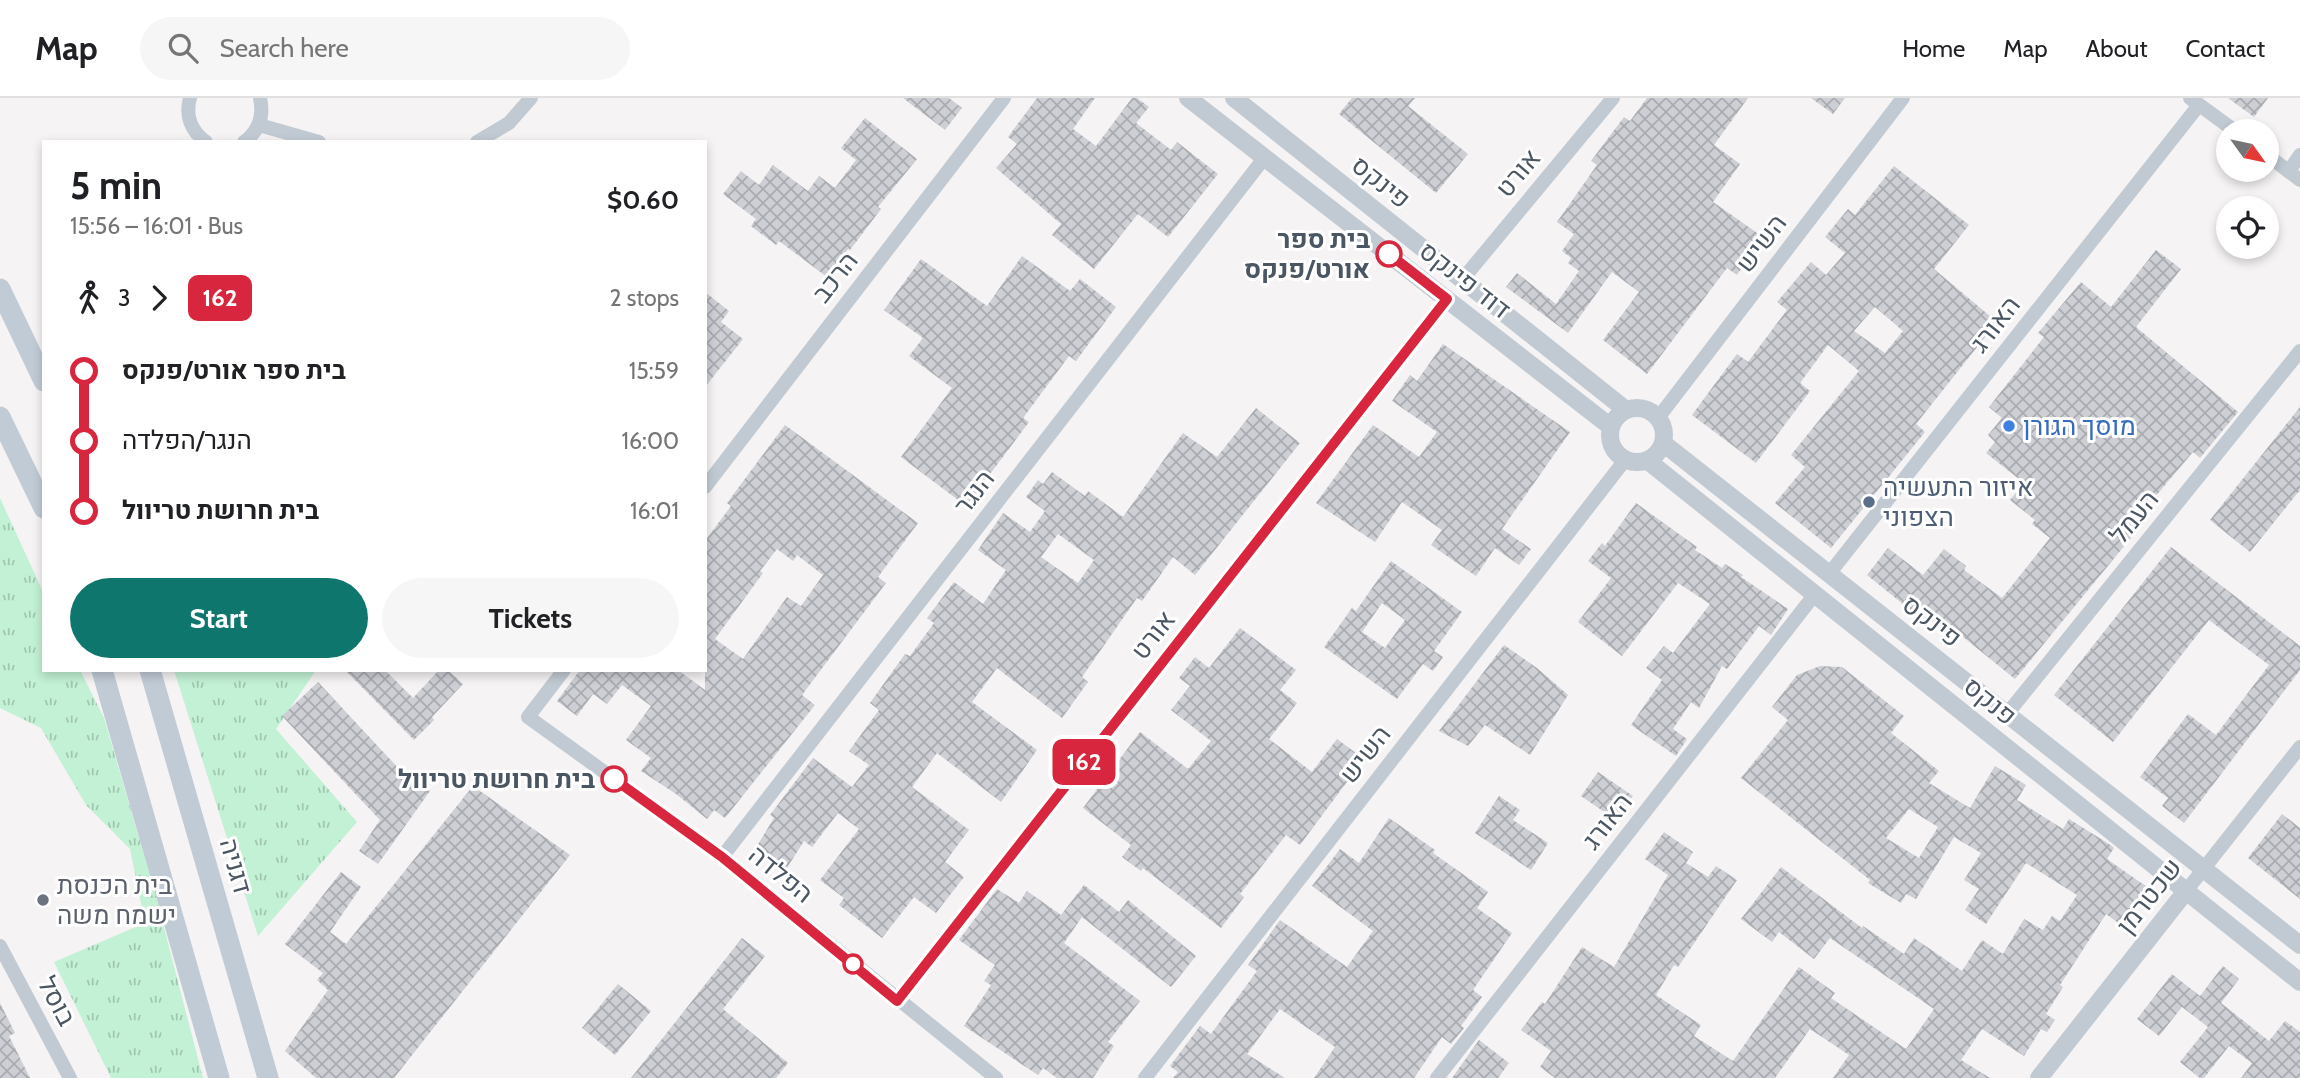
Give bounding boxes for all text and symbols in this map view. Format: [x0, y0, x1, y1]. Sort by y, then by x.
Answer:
search box [140, 17, 630, 80]
text: Map [35, 28, 98, 68]
icon: search [164, 29, 202, 67]
text: Search here [220, 32, 349, 64]
text: Home [1902, 34, 1965, 63]
text: Map [2003, 34, 2048, 63]
text: About [2086, 34, 2148, 63]
text: Contact [2186, 34, 2265, 63]
north arrow [2216, 119, 2278, 182]
map controls [2216, 119, 2279, 259]
street label: אורט [1489, 142, 1547, 204]
street label: פינקס [1345, 149, 1417, 215]
text: 5 min [70, 162, 162, 209]
text: $0.60 [607, 184, 679, 216]
button: locate [2216, 196, 2279, 259]
street label: השיש [1729, 208, 1793, 278]
text: 15:56 – 16:01 · Bus [70, 212, 243, 240]
place label: בית ספר אורט/פנקס [1244, 223, 1370, 285]
street label: דוד פינקס [1413, 234, 1517, 326]
marker: בית ספר אורט/פנקס [1376, 241, 1402, 267]
street label: הרכב [805, 245, 865, 309]
icon: walk [70, 279, 108, 317]
icon: forward [140, 279, 178, 317]
text: 162 [202, 283, 238, 312]
text: 3 [118, 284, 130, 312]
text: 2 stops [610, 284, 679, 312]
street label: האורג [1963, 290, 2027, 358]
text: בית ספר אורט/פנקס [122, 354, 346, 386]
text: 15:59 [629, 357, 679, 385]
place label: מוסך הגורן [2023, 410, 2136, 442]
marker: מוסך הגורן [2001, 418, 2017, 434]
text: הנגר/הפלדה [122, 424, 252, 456]
text: 16:00 [622, 427, 679, 455]
street label: הנגר [947, 463, 1001, 521]
place label: איזור התעשיה הצפוני [1883, 471, 2033, 533]
street label: העמל [2103, 484, 2165, 550]
text: בית חרושת טריוול [122, 494, 319, 526]
marker: איזור התעשיה הצפוני [1861, 494, 1877, 510]
text: 16:01 [630, 497, 679, 525]
button: Start [70, 578, 368, 658]
button: Tickets [382, 578, 679, 658]
street label: פינקס [1896, 588, 1968, 654]
street label: אורט [1124, 604, 1182, 666]
street label: פנקס [1957, 670, 2023, 732]
street label: השיש [1333, 719, 1397, 789]
line badge: 162 [1044, 739, 1124, 785]
text: 162 [1066, 747, 1102, 776]
place label: בית חרושת טריוול [398, 763, 595, 795]
marker: בית חרושת טריוול [601, 766, 627, 792]
street label: האורג [1575, 787, 1639, 855]
street label: דגניה [213, 835, 259, 897]
street label: הפלדה [742, 838, 820, 910]
street label: שכטרמן [2109, 852, 2189, 940]
place label: בית הכנסת ישמח משה [57, 869, 176, 931]
marker: בית הכנסת ישמח משה [35, 892, 51, 908]
unlabelled marker [843, 954, 863, 974]
street label: בוסל [31, 971, 83, 1031]

